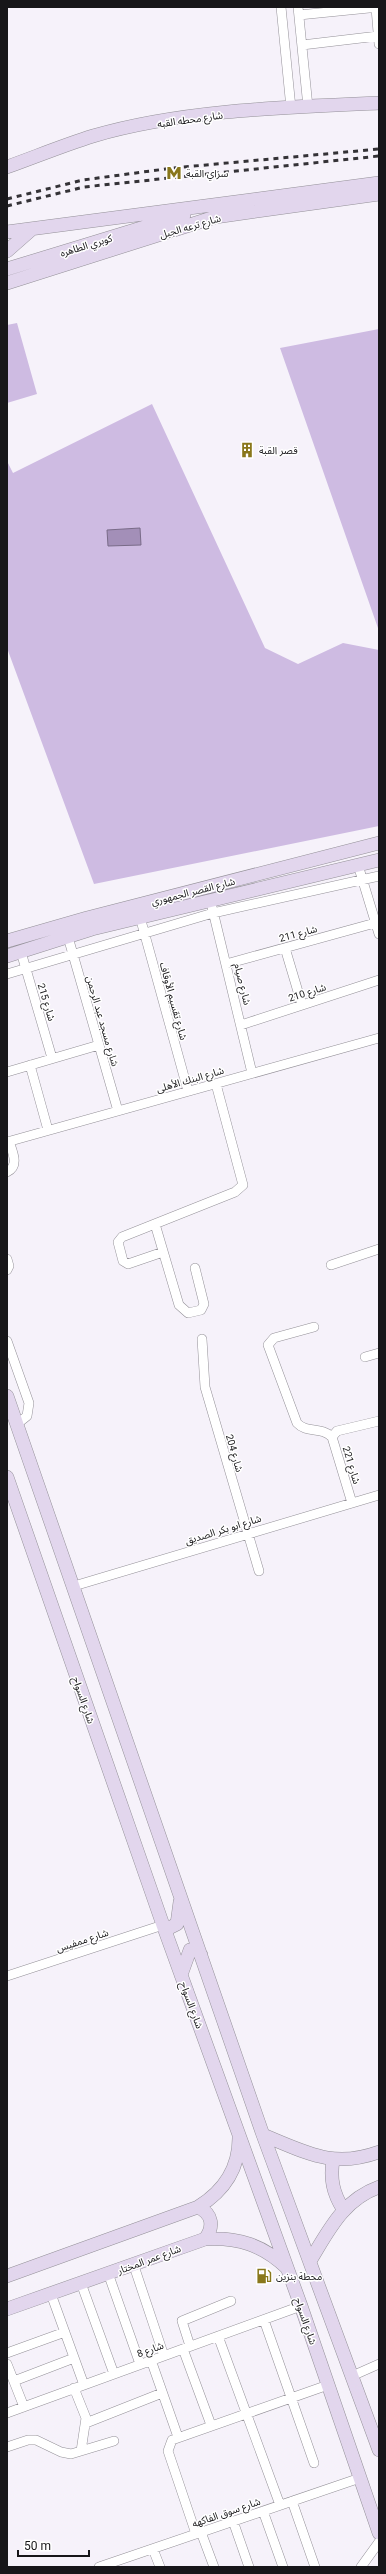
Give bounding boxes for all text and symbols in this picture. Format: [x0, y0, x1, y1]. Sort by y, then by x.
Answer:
street label: شارع محطه القبه [156, 109, 224, 132]
metro station icon: سراي القبة [165, 164, 183, 182]
place label: سراي القبة [186, 168, 228, 181]
street label: شارع ترعه الجبل [158, 212, 223, 242]
street label: كوبري الطاهره [59, 232, 115, 261]
building icon: قصر القبة [238, 441, 256, 459]
place label: قصر القبة [259, 445, 298, 457]
street label: شارع القصر الجمهوري [150, 876, 237, 909]
street label: شارع 211 [278, 923, 319, 946]
street label: شارع تقسيم الأوقاف [156, 961, 189, 1042]
street label: شارع صيام [229, 962, 253, 1007]
street label: شارع مسجد عبد الرحمن [82, 975, 121, 1068]
street label: شارع 210 [287, 981, 328, 1006]
street label: شارع 215 [34, 982, 58, 1023]
street label: شارع البنك الأهلى [155, 1065, 226, 1096]
street label: شارع 204 [222, 1433, 245, 1474]
street label: شارع 221 [339, 1445, 363, 1486]
street label: شارع ابو بكر الصديق [184, 1513, 263, 1548]
street label: شارع السواح [68, 1675, 97, 1726]
street label: شارع ممفيس [55, 1927, 110, 1956]
street label: شارع السواح [176, 1980, 205, 2031]
street label: شارع عمر المختار [115, 2243, 183, 2278]
fuel station icon: محطة بنزين [255, 2267, 273, 2285]
place label: محطة بنزين [276, 2271, 322, 2283]
street label: شارع السواح [290, 2296, 319, 2347]
street label: شارع 8 [135, 2340, 166, 2361]
street label: شارع سوق الفاكهه [190, 2496, 263, 2531]
scale bar [18, 2532, 89, 2558]
text: 50 m [24, 2539, 51, 2553]

